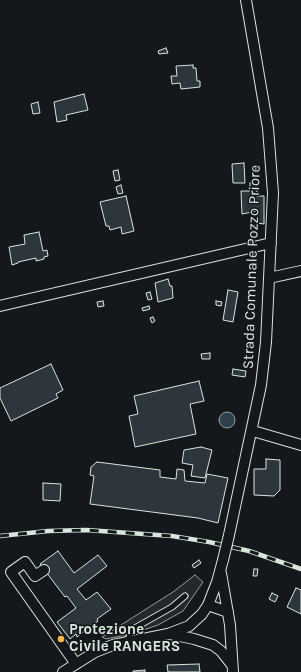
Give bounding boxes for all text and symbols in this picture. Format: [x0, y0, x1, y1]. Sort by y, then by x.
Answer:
street label: Strada Comunale Pozzo Priore [239, 165, 265, 369]
place label: Protezione Civile RANGERS [69, 621, 180, 656]
marker: Protezione Civile RANGERS [56, 634, 66, 644]

